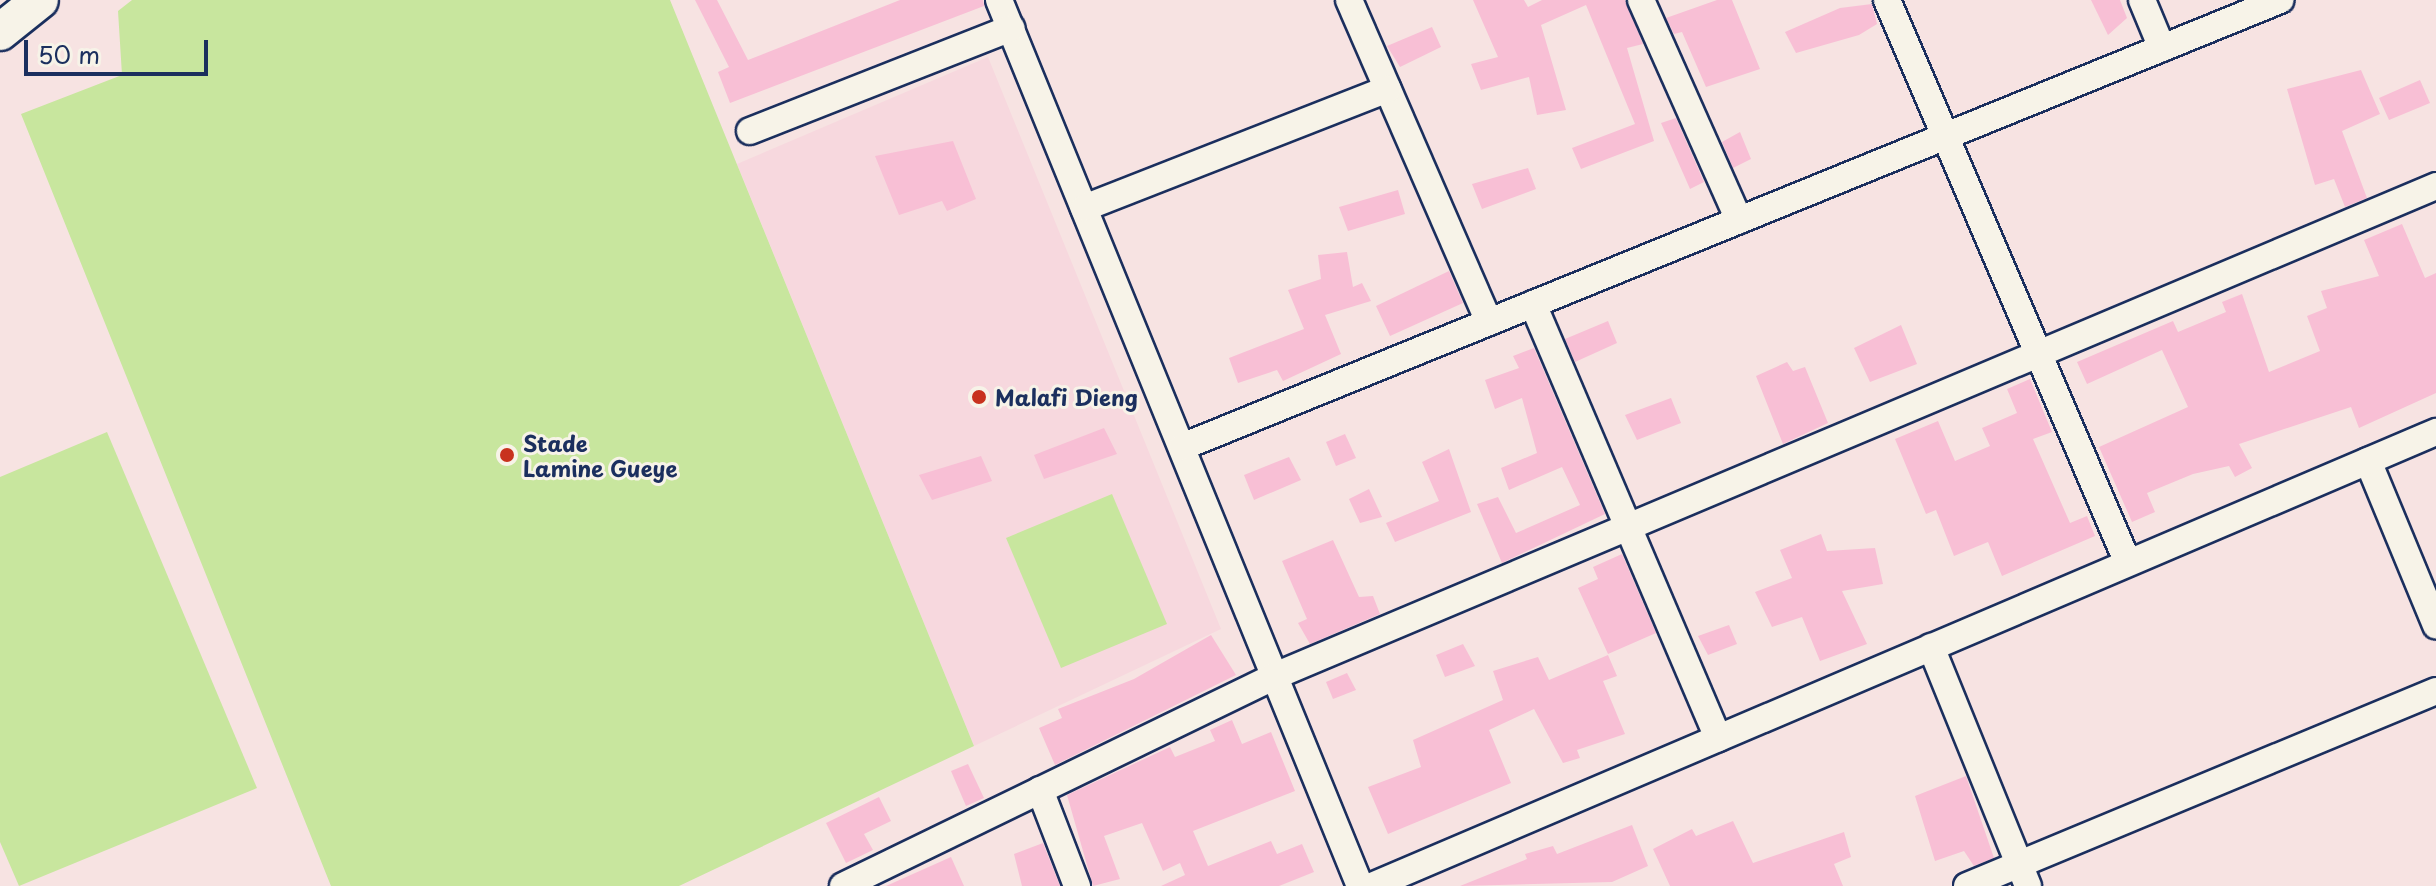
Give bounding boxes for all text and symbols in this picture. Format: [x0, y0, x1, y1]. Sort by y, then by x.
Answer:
scale bar [28, 24, 212, 74]
text: 50 m [38, 36, 100, 72]
place label: Malafi Dieng [995, 384, 1139, 410]
marker: Malafi Dieng [970, 388, 988, 406]
place label: Stade Lamine Gueye [523, 429, 679, 480]
marker: Stade Lamine Gueye [498, 446, 516, 464]

